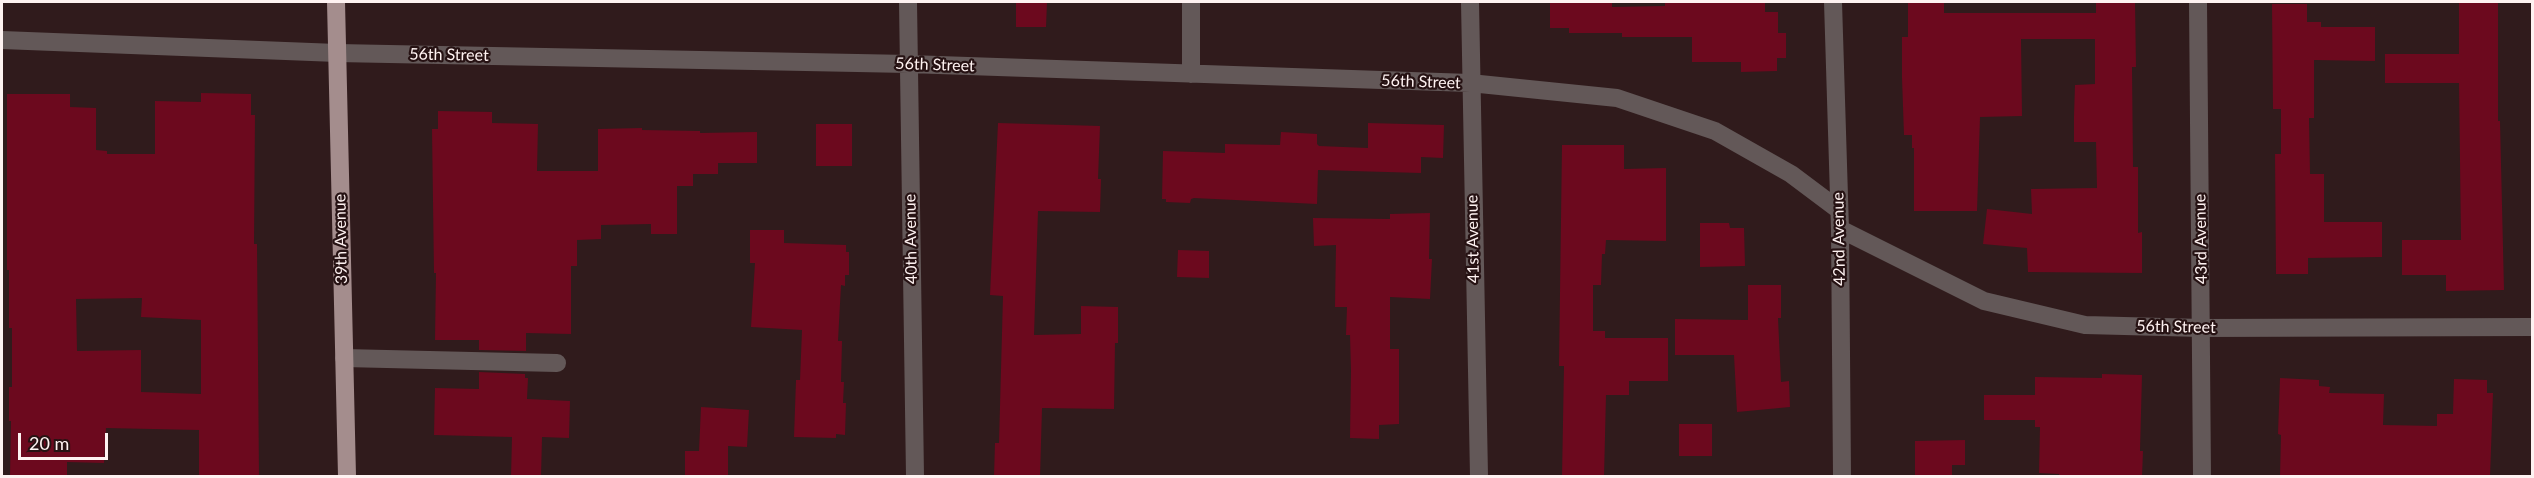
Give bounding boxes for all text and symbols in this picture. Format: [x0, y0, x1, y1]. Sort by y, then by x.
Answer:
street label: 56th Street [409, 45, 489, 65]
street label: 56th Street [895, 54, 975, 76]
street label: 56th Street [1381, 71, 1461, 93]
street label: 42nd Avenue [1829, 192, 1849, 286]
street label: 39th Avenue [331, 194, 351, 284]
street label: 40th Avenue [901, 194, 921, 284]
street label: 43rd Avenue [2191, 194, 2211, 284]
street label: 41st Avenue [1463, 195, 1483, 283]
street label: 56th Street [2136, 317, 2216, 337]
scale bar [21, 421, 111, 459]
text: 20 m [29, 432, 69, 454]

